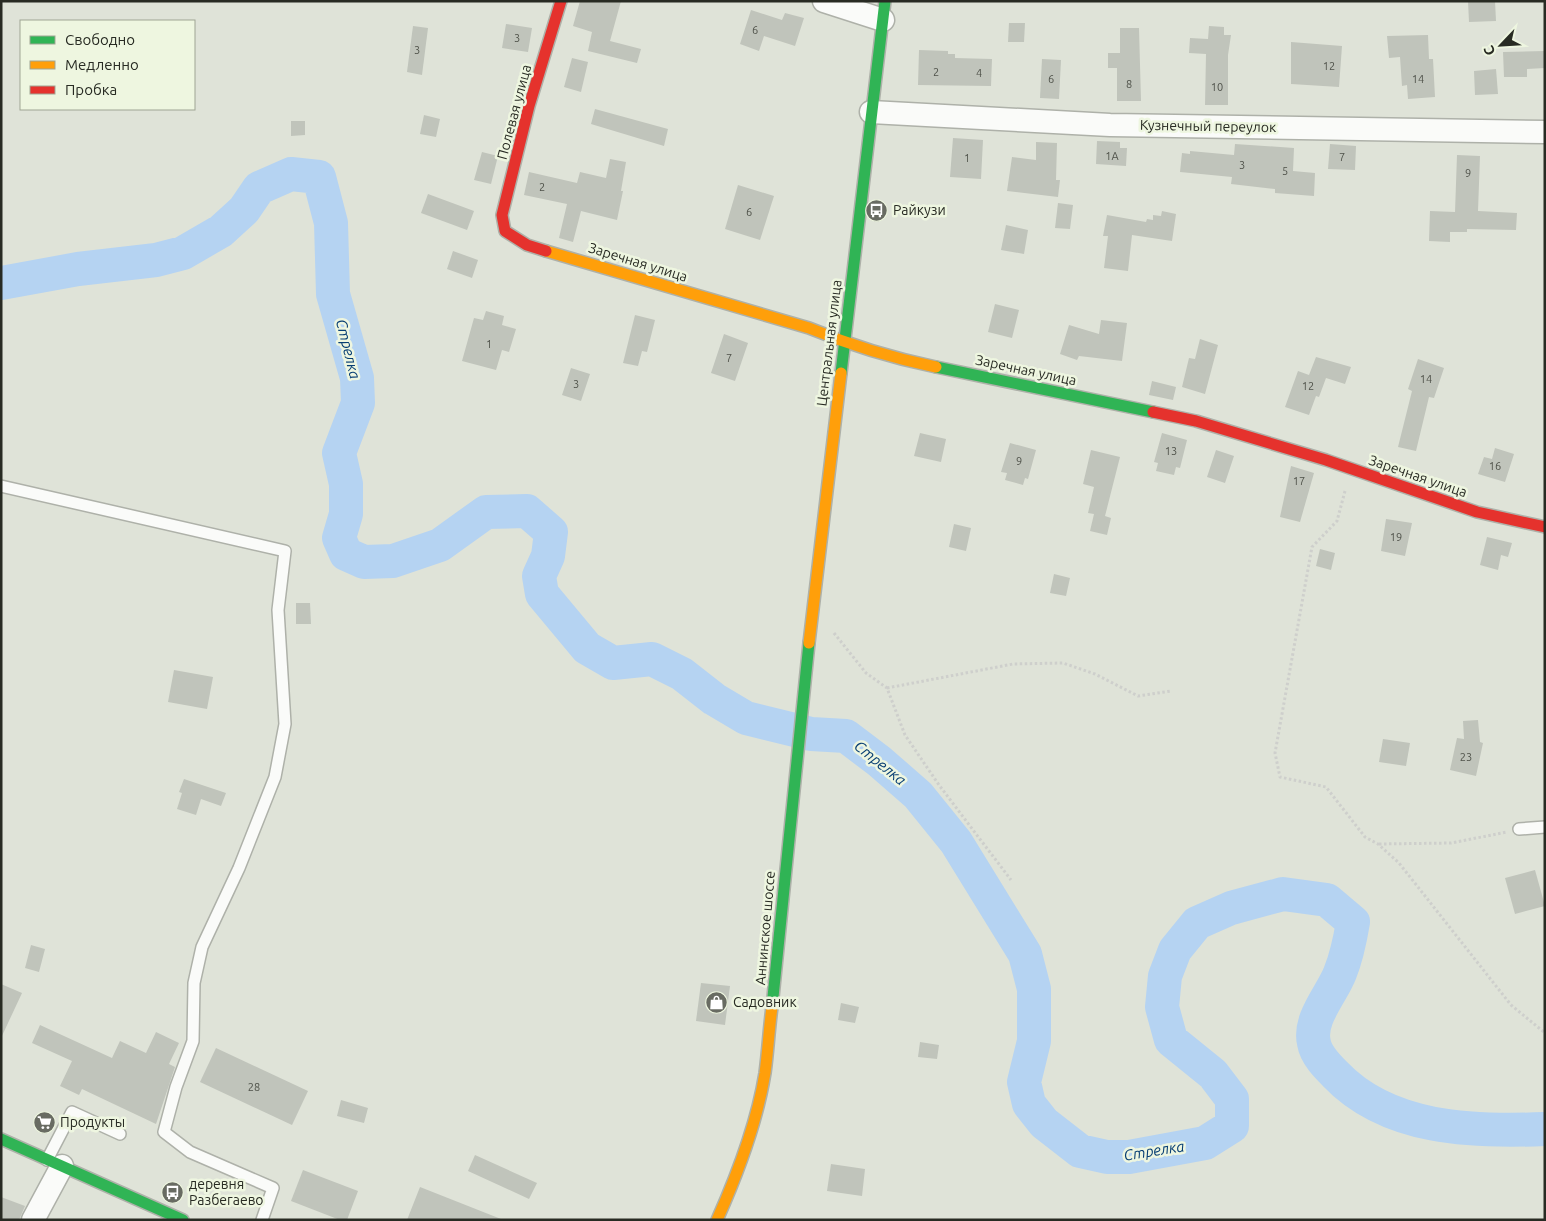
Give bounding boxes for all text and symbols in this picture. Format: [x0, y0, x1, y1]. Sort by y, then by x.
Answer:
legend [20, 20, 195, 110]
north arrow [1476, 20, 1526, 70]
house number: 6 [752, 24, 758, 36]
text: Свободно [65, 31, 135, 48]
house number: 3 [514, 32, 520, 44]
text: С [1480, 43, 1498, 58]
house number: 3 [414, 44, 420, 56]
text: Медленно [65, 56, 139, 73]
house number: 12 [1323, 60, 1335, 72]
street label: Полевая улица [494, 63, 534, 161]
house number: 2 [933, 66, 939, 78]
house number: 4 [976, 67, 982, 79]
house number: 6 [1048, 73, 1054, 85]
house number: 14 [1412, 73, 1424, 85]
house number: 8 [1126, 78, 1132, 90]
text: Пробка [65, 81, 117, 98]
house number: 10 [1211, 81, 1223, 93]
street label: Кузнечный переулок [1140, 117, 1276, 135]
house number: 1А [1105, 150, 1120, 162]
house number: 7 [1339, 151, 1345, 163]
house number: 1 [964, 152, 970, 164]
house number: 3 [1239, 159, 1245, 171]
house number: 5 [1282, 165, 1288, 177]
house number: 9 [1465, 167, 1471, 179]
house number: 2 [539, 181, 545, 193]
bus stop icon: Райкузи [865, 198, 889, 222]
place label: Райкузи [893, 202, 946, 218]
house number: 6 [746, 206, 752, 218]
street label: Заречная улица [587, 239, 689, 285]
street label: Центральная улица [813, 279, 845, 407]
water label: Стрелка [333, 317, 364, 381]
house number: 1 [486, 338, 492, 350]
street label: Заречная улица [974, 351, 1078, 389]
house number: 7 [726, 352, 732, 364]
house number: 14 [1420, 373, 1432, 385]
house number: 3 [573, 378, 579, 390]
house number: 12 [1302, 380, 1314, 392]
house number: 13 [1165, 445, 1177, 457]
street label: Заречная улица [1367, 452, 1469, 500]
house number: 9 [1016, 455, 1022, 467]
house number: 16 [1489, 460, 1501, 472]
house number: 17 [1293, 475, 1305, 487]
house number: 19 [1390, 531, 1402, 543]
water label: Стрелка [851, 737, 909, 788]
house number: 23 [1460, 751, 1472, 763]
street label: Аннинское шоссе [752, 870, 778, 986]
shop icon: Садовник [705, 990, 729, 1014]
place label: Садовник [733, 994, 797, 1010]
house number: 28 [248, 1081, 260, 1093]
supermarket icon: Продукты [32, 1110, 56, 1134]
place label: Продукты [60, 1114, 125, 1130]
water label: Стрелка [1122, 1137, 1185, 1164]
place label: деревня Разбегаево [189, 1176, 264, 1208]
bus stop icon: деревня Разбегаево [161, 1180, 185, 1204]

